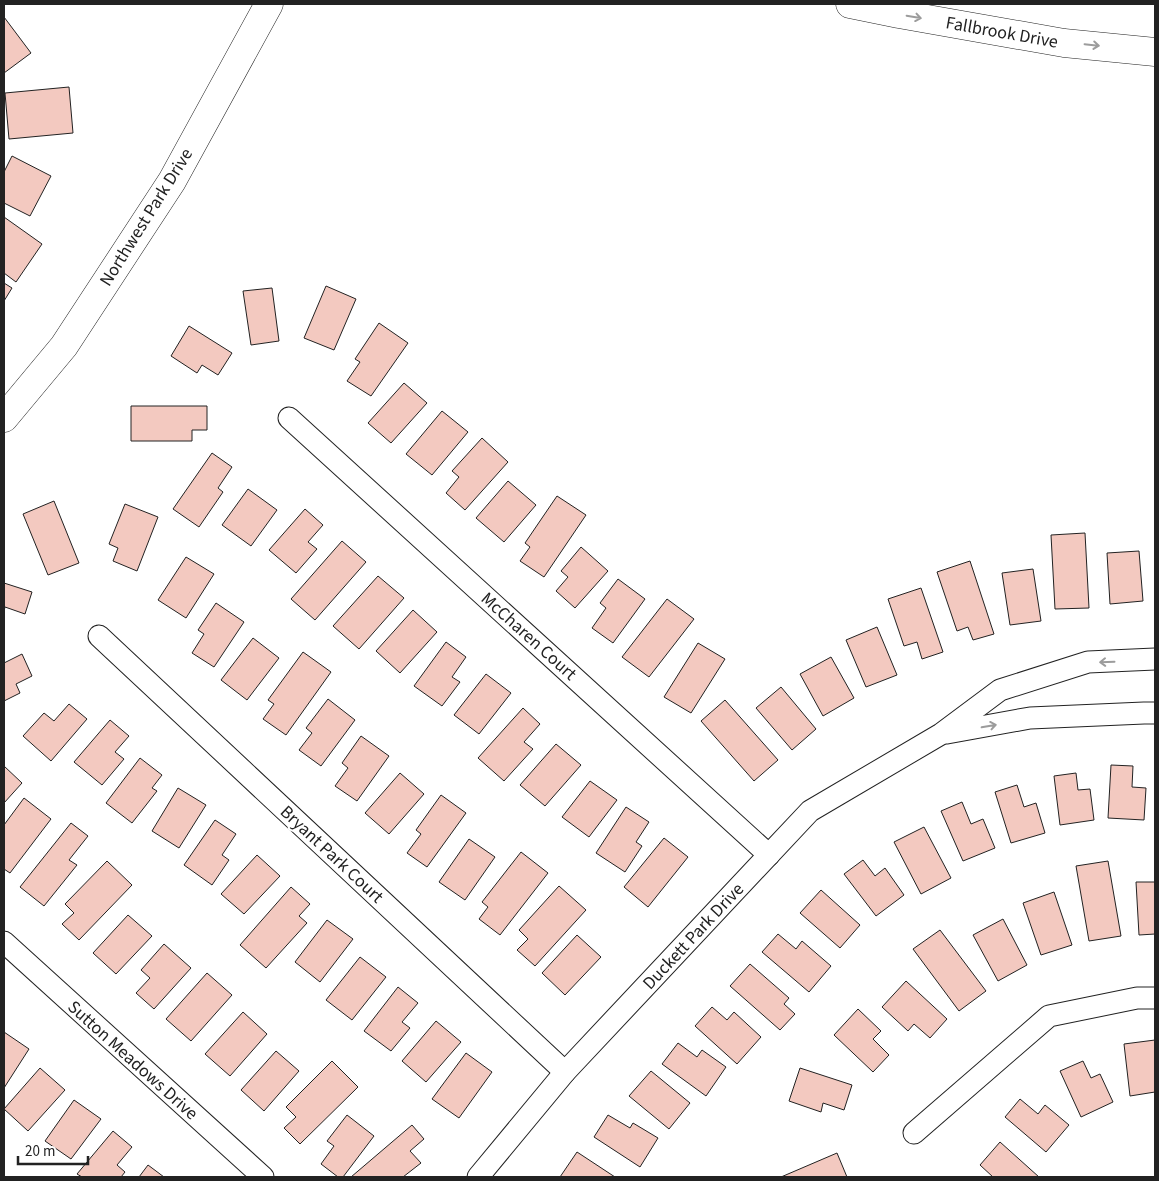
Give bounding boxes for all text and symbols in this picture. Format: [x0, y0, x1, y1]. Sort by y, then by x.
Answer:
street label: Fallbrook Drive [944, 10, 1060, 55]
one-way arrow [906, 12, 922, 22]
one-way arrow [1084, 41, 1100, 50]
street label: Northwest Park Drive [94, 143, 199, 291]
street label: McCharen Court [475, 587, 582, 686]
one-way arrow [1099, 657, 1115, 666]
one-way arrow [981, 720, 997, 730]
street label: Bryant Park Court [274, 800, 389, 909]
street label: Duckett Park Drive [637, 877, 750, 995]
street label: Sutton Meadows Drive [62, 995, 203, 1126]
scale bar [18, 1134, 88, 1166]
text: 20 m [25, 1141, 55, 1162]

